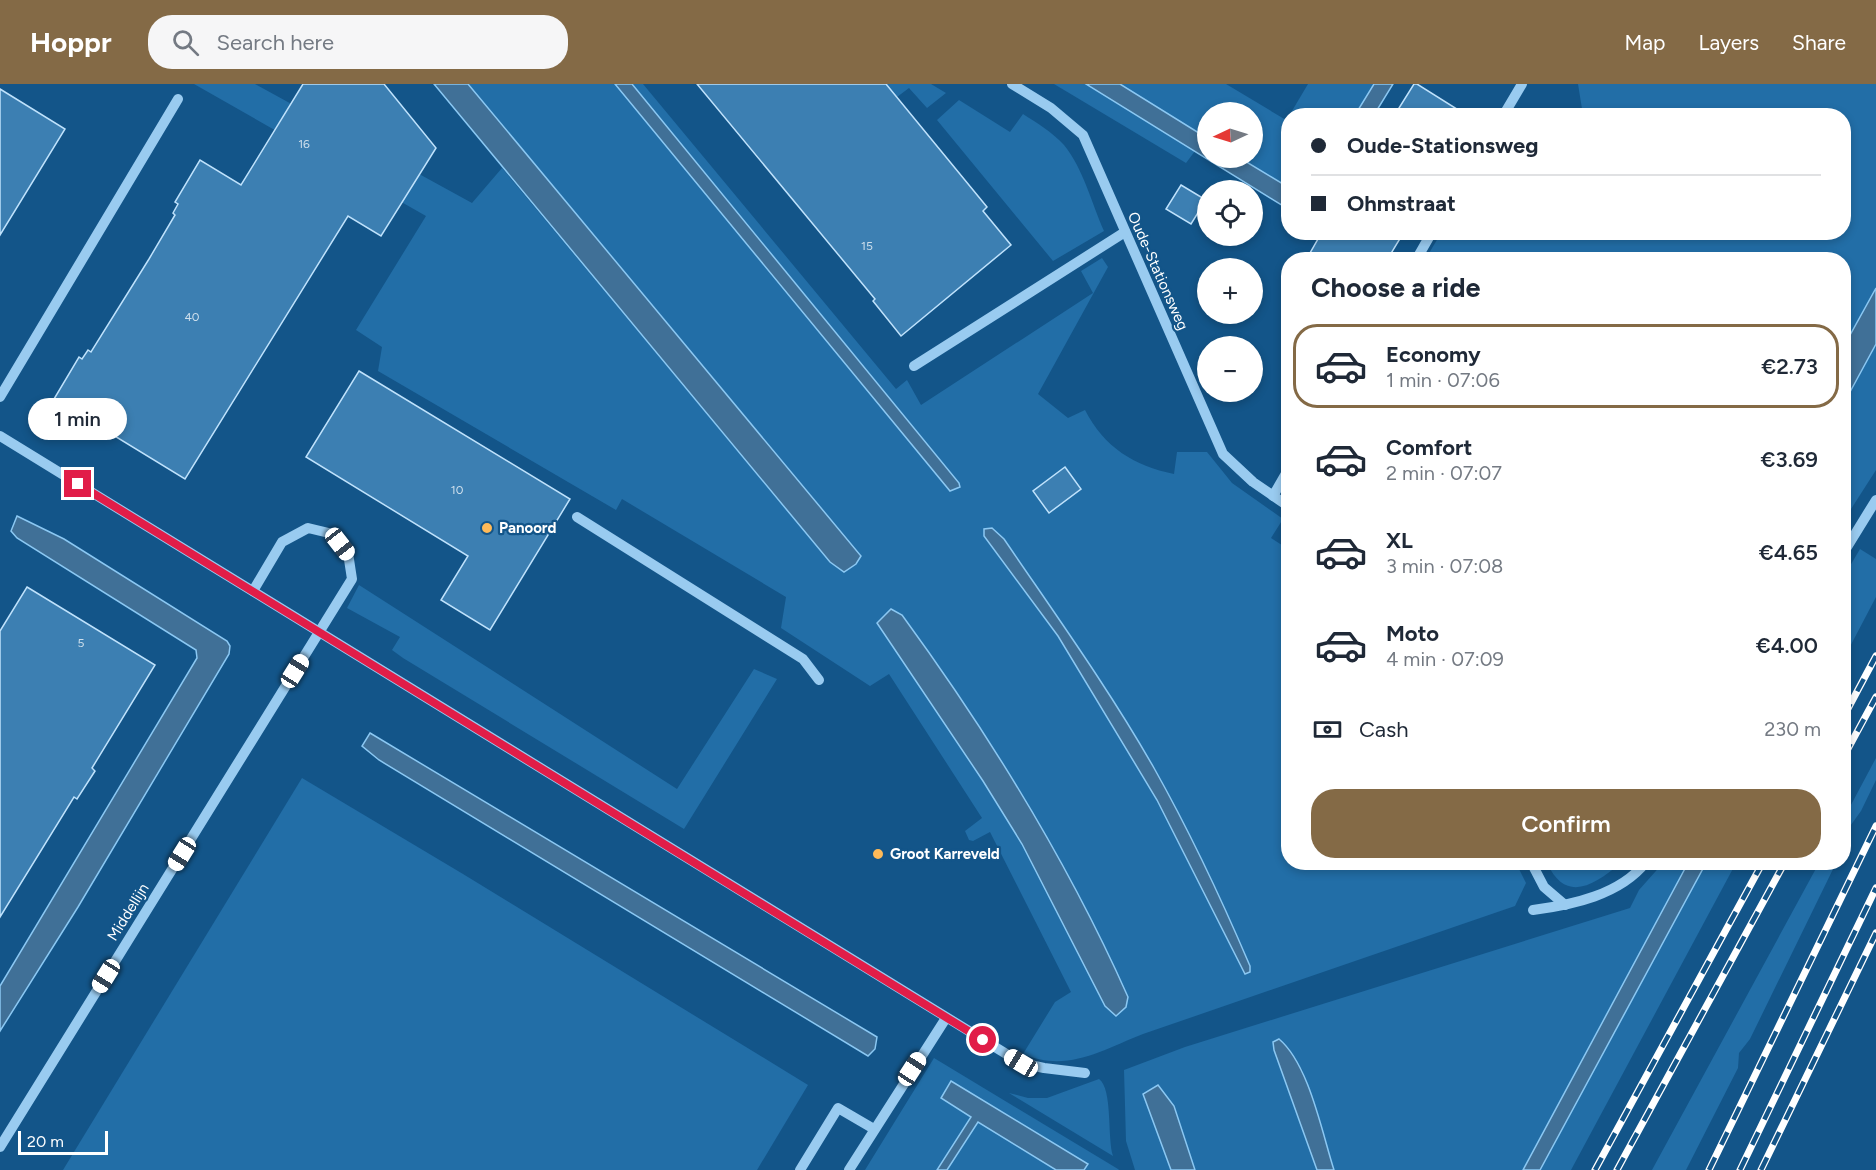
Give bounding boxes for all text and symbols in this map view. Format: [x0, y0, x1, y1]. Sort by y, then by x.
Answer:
search box [148, 15, 568, 69]
text: Hoppr [30, 25, 112, 59]
icon: search [169, 26, 202, 59]
text: Search here [217, 29, 334, 56]
text: Map [1625, 30, 1665, 55]
text: Layers [1698, 30, 1759, 55]
text: Share [1792, 30, 1846, 55]
north arrow [1197, 102, 1263, 168]
map controls [1197, 102, 1263, 402]
text: Oude-Stationsweg [1347, 132, 1538, 159]
house number: 16 [298, 137, 310, 151]
button: locate [1197, 180, 1263, 246]
text: Ohmstraat [1347, 190, 1456, 217]
street label: Oude-Stationsweg [1124, 209, 1192, 333]
house number: 15 [861, 239, 873, 253]
button: + [1197, 258, 1263, 324]
text: Choose a ride [1311, 271, 1480, 304]
house number: 40 [184, 310, 200, 324]
button: − [1197, 336, 1263, 402]
icon: car [1314, 339, 1368, 393]
text: Economy [1386, 341, 1481, 368]
text: €2.73 [1761, 353, 1818, 380]
text: 1 min · 07:06 [1386, 368, 1500, 392]
callout: 1 min [28, 397, 128, 439]
text: 1 min [54, 407, 101, 431]
icon: car [1314, 432, 1368, 486]
text: Comfort [1386, 434, 1472, 461]
text: €3.69 [1761, 446, 1818, 473]
text: 2 min · 07:07 [1386, 461, 1502, 485]
route end [64, 470, 91, 497]
house number: 10 [451, 483, 464, 497]
place label: Panoord [499, 519, 557, 537]
marker: Panoord [480, 521, 494, 535]
car [322, 524, 358, 564]
icon: car [1314, 525, 1368, 579]
text: XL [1386, 527, 1413, 554]
text: €4.65 [1759, 539, 1818, 566]
text: 3 min · 07:08 [1386, 554, 1503, 578]
icon: car [1314, 618, 1368, 672]
text: Moto [1386, 620, 1439, 647]
text: €4.00 [1756, 632, 1818, 659]
house number: 5 [78, 636, 85, 650]
text: 4 min · 07:09 [1386, 647, 1504, 671]
car [278, 651, 312, 691]
icon: cash [1311, 713, 1344, 746]
text: Cash [1359, 716, 1409, 743]
text: 230 m [1764, 717, 1821, 741]
button: Confirm [1311, 789, 1821, 858]
car [165, 834, 199, 874]
place label: Groot Karreveld [890, 845, 1000, 863]
marker: Groot Karreveld [871, 847, 885, 861]
street label: Middellijn [103, 880, 153, 944]
car [89, 956, 123, 996]
route start [969, 1026, 996, 1053]
car [1001, 1046, 1041, 1080]
car [895, 1049, 929, 1089]
scale bar [18, 1128, 108, 1156]
text: 20 m [27, 1132, 64, 1151]

